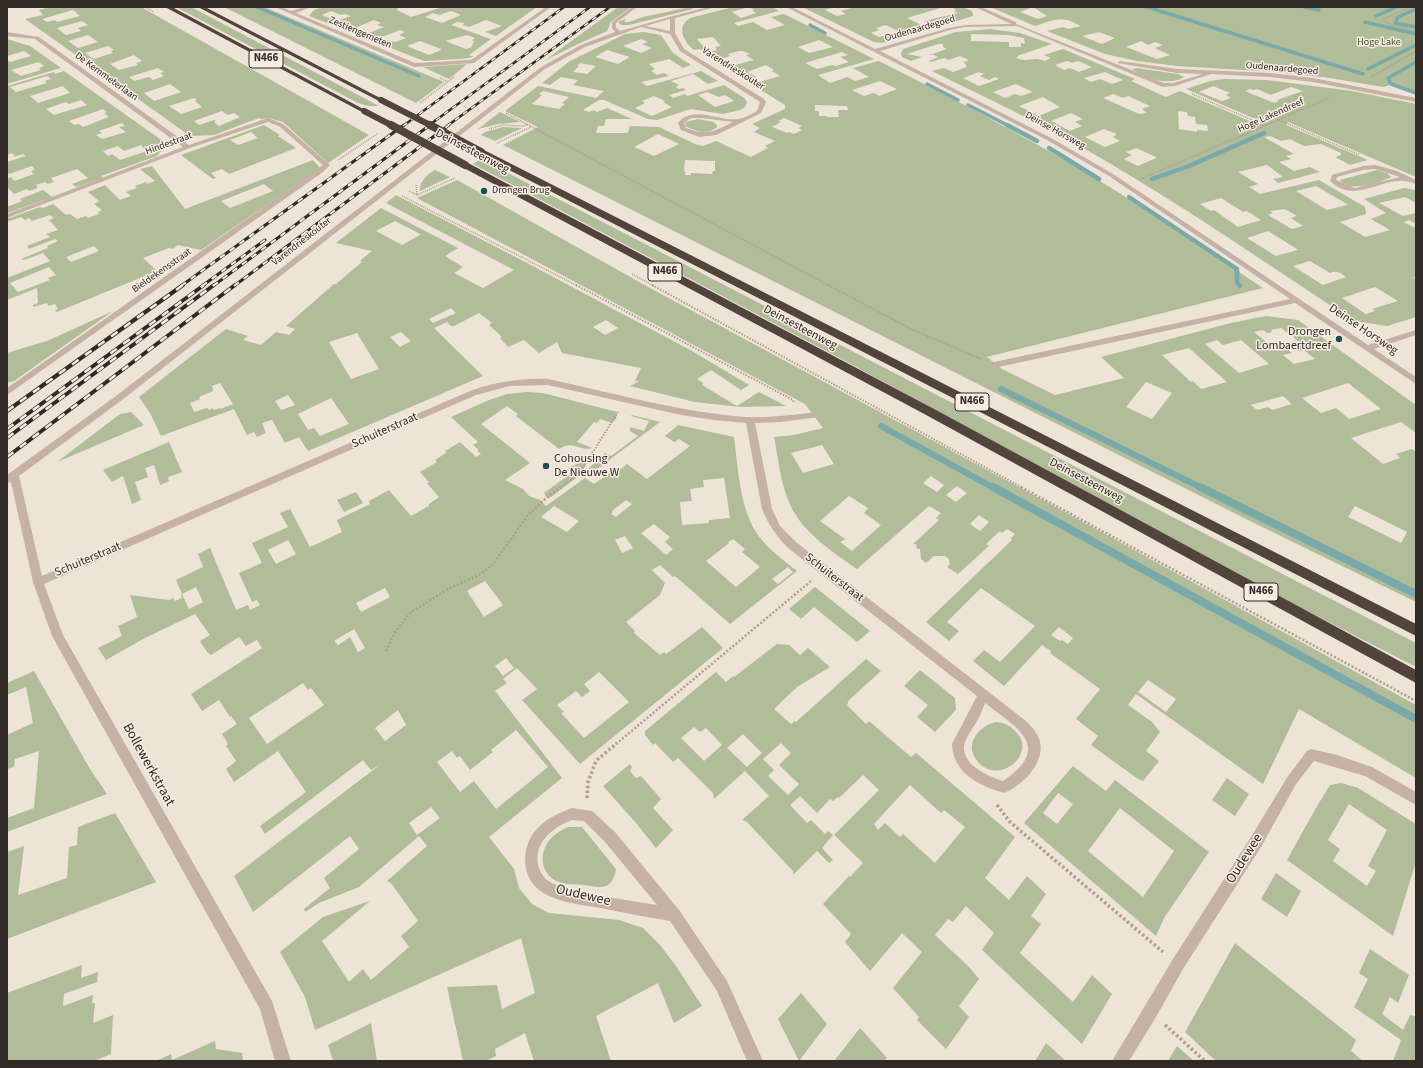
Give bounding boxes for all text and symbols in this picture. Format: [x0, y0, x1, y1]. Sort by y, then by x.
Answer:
street label: Oudenaardegoed [883, 13, 957, 45]
street label: Zestiengemeten [327, 14, 393, 52]
park label: Hoge Lake [1357, 37, 1401, 49]
street label: Varendrieskouter [699, 45, 767, 93]
street label: De Kemmeterlaan [72, 50, 140, 104]
road number: N466 [249, 50, 283, 68]
street label: Oudenaardegoed [1245, 60, 1319, 78]
street label: Hoge Lakendreef [1236, 96, 1306, 136]
street label: Deinse Horsweg [1023, 110, 1087, 152]
street label: Deinsesteenweg [433, 127, 511, 177]
street label: Hindestraat [144, 130, 194, 158]
place label: Drongen Brug [492, 185, 550, 197]
marker: Drongen Brug [479, 186, 489, 196]
street label: Varendrieskouter [270, 215, 334, 269]
street label: Bieldekensstraat [130, 246, 194, 296]
road number: N466 [648, 263, 682, 281]
street label: Deinse Horsweg [1326, 302, 1400, 358]
street label: Deinsesteenweg [761, 303, 839, 353]
place label: Drongen Lombaertdreef [1256, 325, 1331, 353]
marker: Drongen Lombaertdreef [1334, 334, 1344, 344]
road number: N466 [955, 393, 989, 411]
street label: Schuiterstraat [350, 410, 420, 452]
place label: Cohousing De Nieuwe W [554, 452, 619, 480]
street label: Deinsesteenweg [1047, 456, 1125, 506]
marker: Cohousing De Nieuwe W [541, 461, 551, 471]
street label: Schuiterstraat [53, 540, 123, 580]
street label: Schuiterstraat [802, 551, 866, 605]
road number: N466 [1244, 583, 1278, 601]
street label: Bollewerkstraat [118, 721, 178, 809]
street label: Oudewee [1223, 831, 1267, 887]
street label: Oudewee [554, 882, 612, 910]

